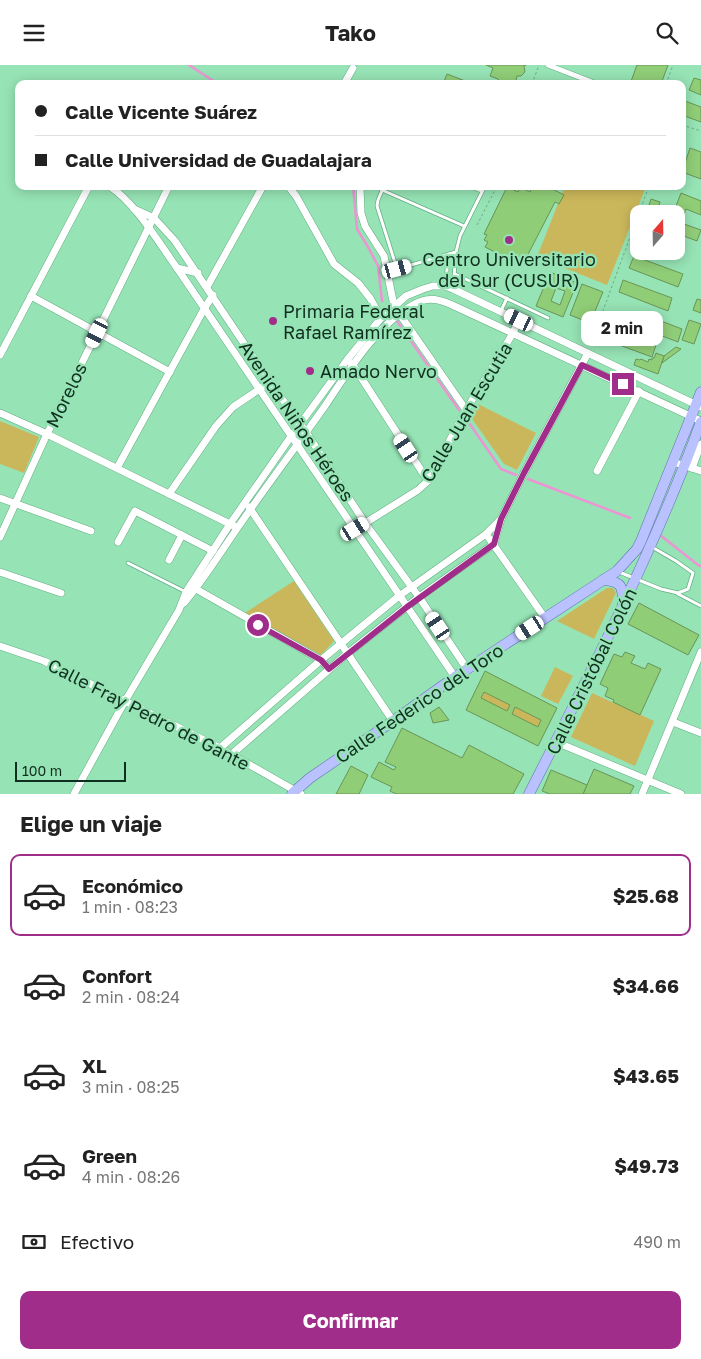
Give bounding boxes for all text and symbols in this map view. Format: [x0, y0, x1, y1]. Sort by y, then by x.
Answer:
icon: menu [20, 19, 48, 47]
text: Tako [325, 19, 376, 46]
icon: search [653, 19, 681, 47]
text: Calle Vicente Suárez [65, 100, 257, 123]
text: Calle Universidad de Guadalajara [65, 148, 372, 171]
north arrow [630, 205, 685, 260]
map controls [630, 205, 685, 260]
marker: Centro Universitario del Sur (CUSUR) [503, 234, 515, 246]
place label: Centro Universitario del Sur (CUSUR) [422, 248, 596, 291]
car [380, 258, 413, 280]
place label: Primaria Federal Rafael Ramírez [283, 300, 425, 343]
car [502, 307, 535, 333]
callout: 2 min [582, 311, 664, 347]
marker: Primaria Federal Rafael Ramírez [267, 315, 279, 327]
car [83, 316, 110, 350]
text: 2 min [601, 318, 643, 338]
street label: Avenida Niños Héroes [235, 337, 359, 505]
street label: Calle Juan Escutia [416, 338, 516, 486]
street label: Morelos [41, 359, 91, 431]
place label: Amado Nervo [320, 360, 437, 382]
marker: Amado Nervo [304, 365, 316, 377]
route end [612, 373, 634, 395]
car [391, 431, 420, 465]
car [338, 515, 371, 543]
street label: Calle Cristóbal Colón [541, 584, 641, 758]
car [423, 609, 452, 643]
route start [247, 614, 269, 636]
car [513, 614, 546, 642]
street label: Calle Federico del Toro [331, 639, 507, 767]
street label: Calle Fray Pedro de Gante [45, 654, 253, 774]
scale bar [15, 759, 126, 782]
text: 100 m [22, 762, 62, 779]
text: Elige un viaje [20, 810, 162, 837]
icon: car [22, 873, 67, 918]
text: Económico [82, 874, 183, 897]
text: $25.68 [613, 884, 679, 907]
text: 1 min · 08:23 [82, 897, 178, 917]
icon: car [22, 963, 67, 1008]
text: Confort [82, 964, 152, 987]
text: $34.66 [613, 974, 679, 997]
text: 2 min · 08:24 [82, 987, 180, 1007]
icon: car [22, 1053, 67, 1098]
text: XL [82, 1054, 107, 1077]
text: $43.65 [613, 1064, 679, 1087]
text: 3 min · 08:25 [82, 1077, 180, 1097]
icon: car [22, 1143, 67, 1188]
text: Green [82, 1144, 137, 1167]
text: $49.73 [614, 1154, 679, 1177]
text: 4 min · 08:26 [82, 1167, 180, 1187]
icon: cash [20, 1228, 48, 1256]
text: Efectivo [60, 1230, 134, 1253]
text: 490 m [633, 1232, 681, 1252]
button: Confirmar [20, 1291, 681, 1349]

